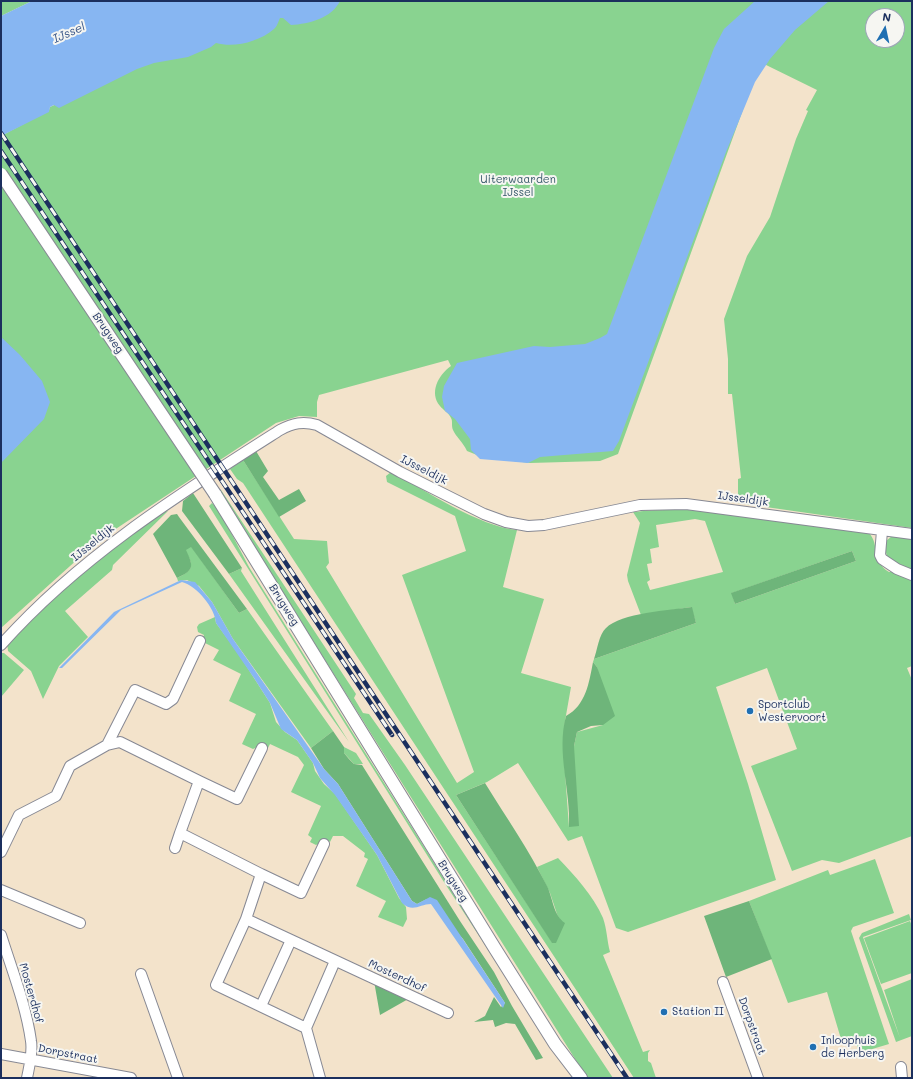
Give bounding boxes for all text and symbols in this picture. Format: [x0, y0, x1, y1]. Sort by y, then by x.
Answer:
north arrow [865, 8, 905, 48]
text: N [881, 9, 892, 25]
water label: IJssel [51, 20, 87, 46]
park label: Uiterwaarden IJssel [480, 173, 556, 199]
street label: Brugweg [90, 310, 126, 356]
street label: IJsseldijk [398, 453, 450, 487]
street label: IJsseldijk [717, 489, 769, 509]
street label: IJsseldijk [69, 522, 117, 564]
street label: Brugweg [266, 582, 302, 628]
place label: Sportclub Westervoort [758, 698, 826, 724]
marker: Sportclub Westervoort [745, 706, 755, 716]
street label: Brugweg [435, 858, 471, 904]
street label: Mosterdhof [366, 957, 428, 995]
street label: Mosterdhof [16, 961, 46, 1025]
street label: Dorpstraat [735, 995, 769, 1057]
place label: Station II [672, 1005, 724, 1019]
marker: Station II [659, 1007, 669, 1017]
place label: Inloophuis de Herberg [821, 1034, 884, 1060]
street label: Dorpstraat [37, 1042, 99, 1066]
marker: Inloophuis de Herberg [808, 1042, 818, 1052]

